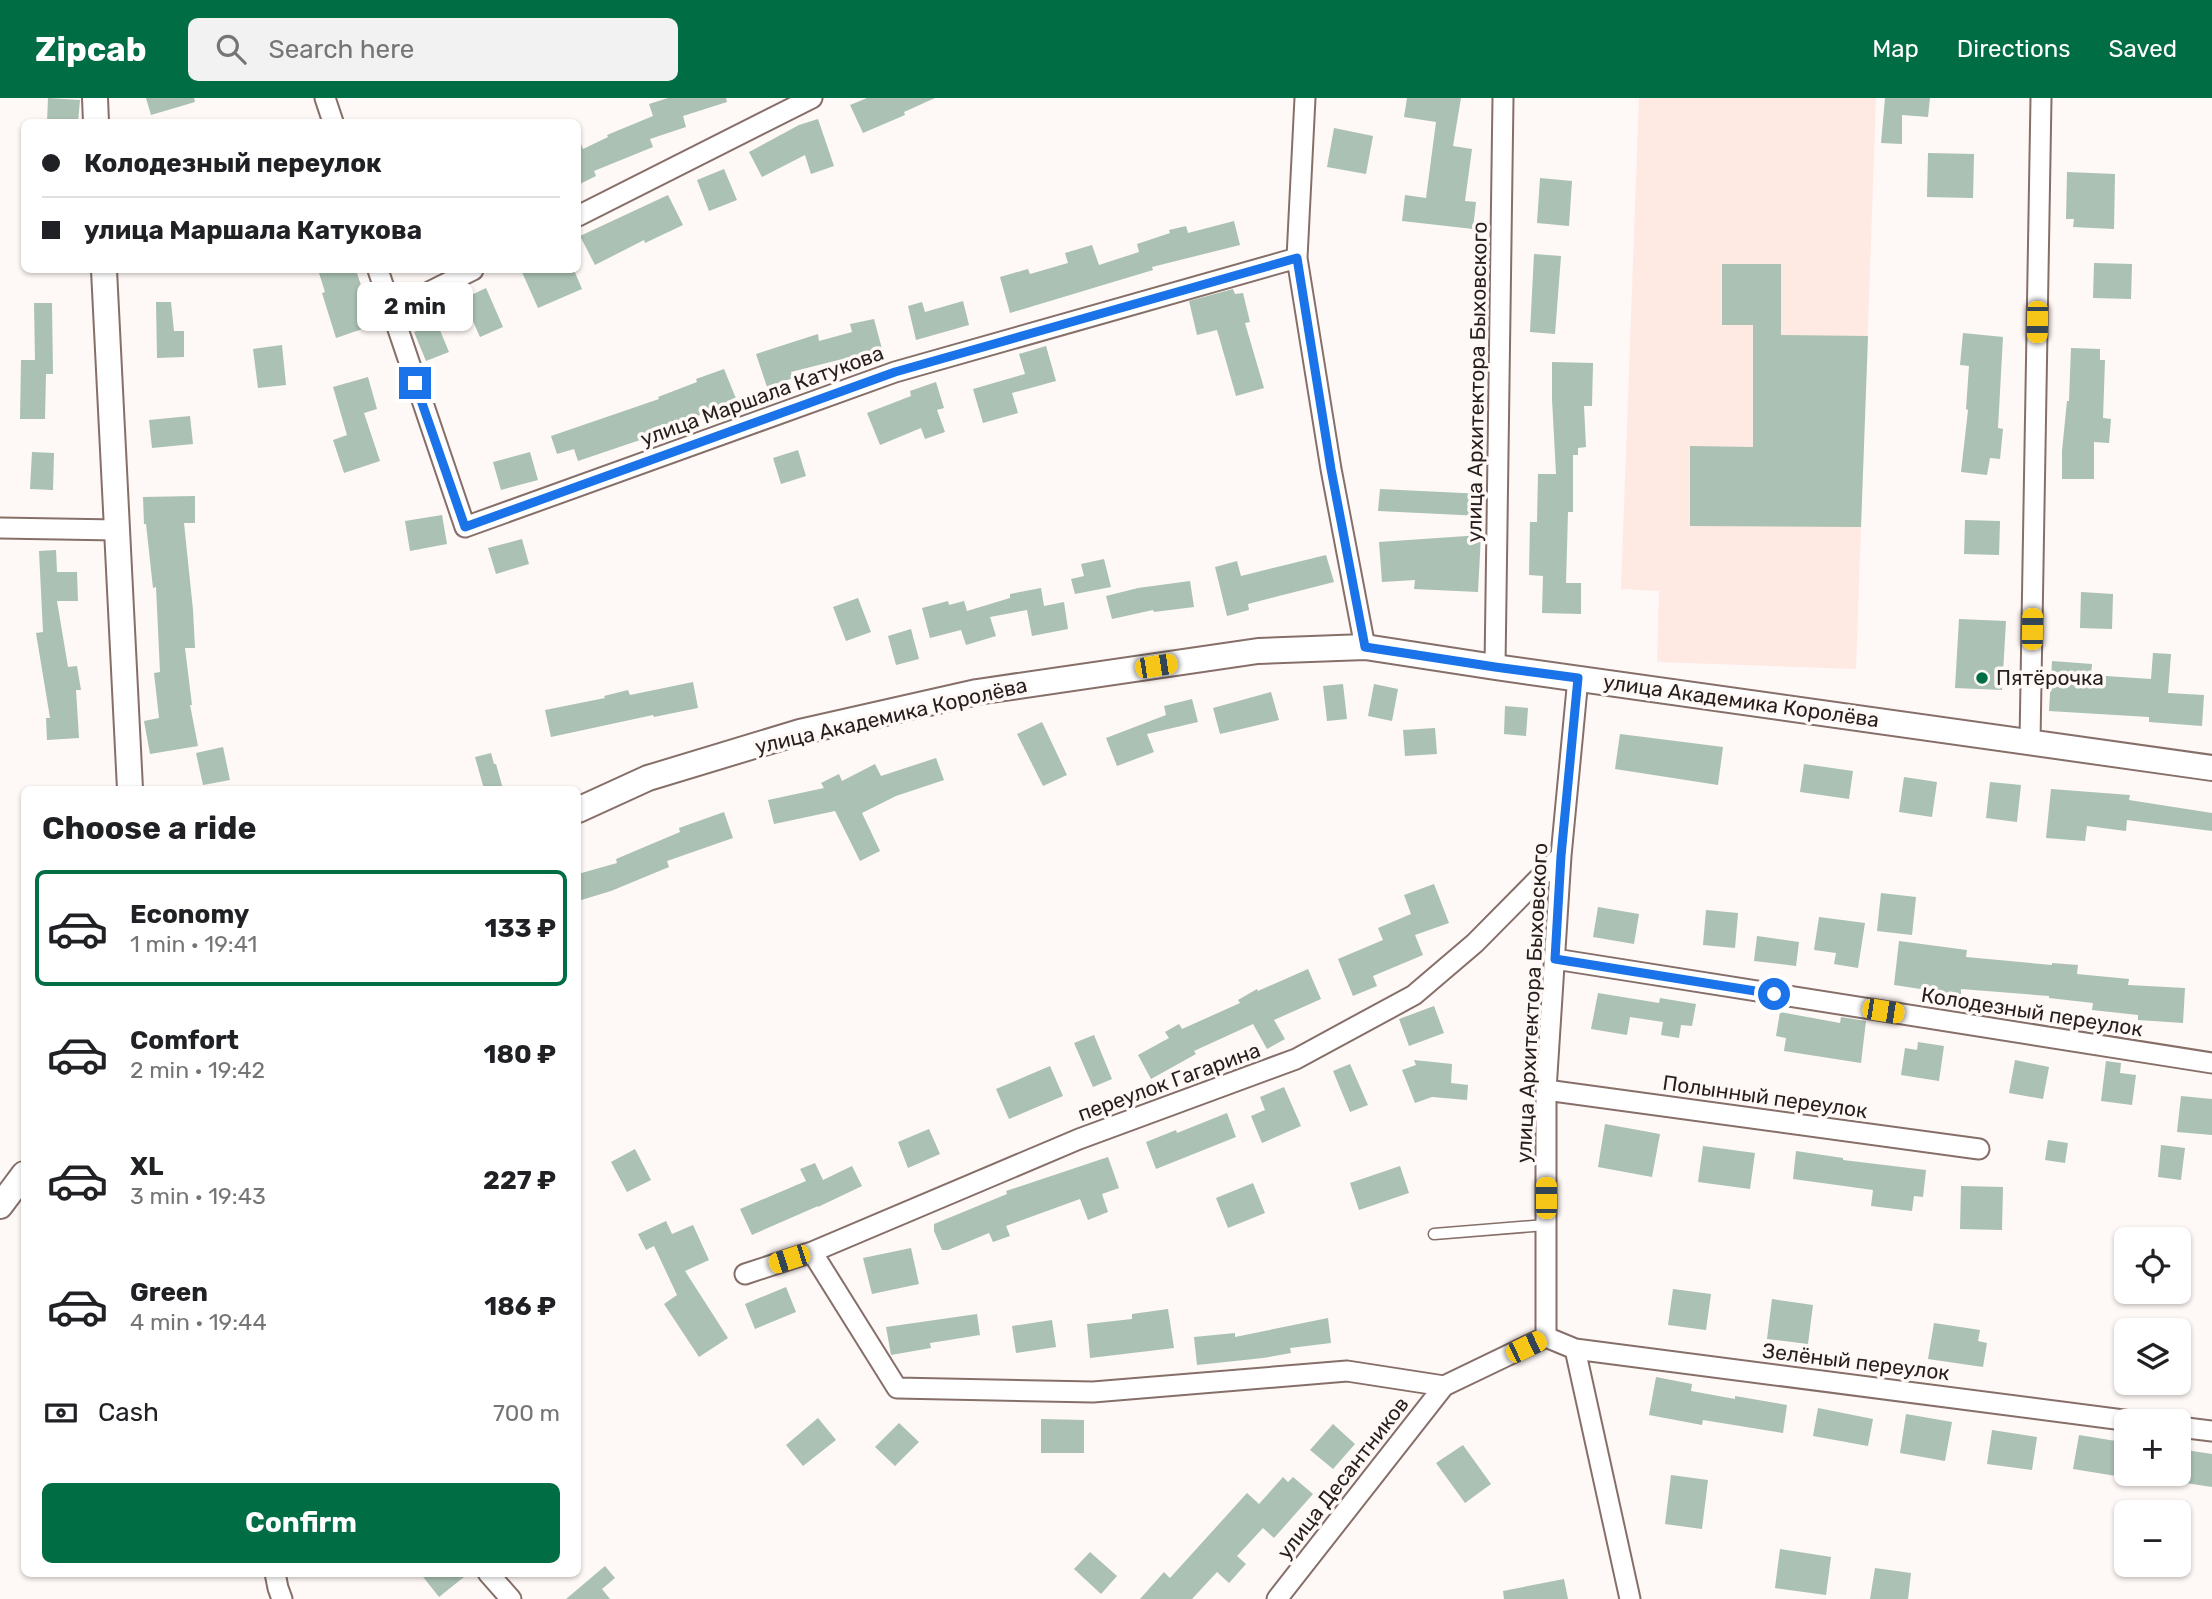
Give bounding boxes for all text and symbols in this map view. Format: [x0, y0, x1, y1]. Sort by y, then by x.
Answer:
search box [188, 18, 678, 81]
text: Zipcab [35, 30, 146, 69]
icon: search [212, 30, 250, 68]
text: Search here [268, 34, 414, 65]
text: Map [1872, 35, 1919, 63]
text: Directions [1957, 35, 2070, 63]
text: Saved [2108, 35, 2177, 63]
text: Колодезный переулок [84, 148, 382, 179]
text: улица Маршала Катукова [84, 215, 422, 246]
street label: улица Архитектора Быховского [1461, 221, 1492, 543]
callout: 2 min [357, 282, 473, 330]
text: 2 min [384, 292, 446, 320]
car [2027, 301, 2048, 343]
street label: улица Маршала Катукова [637, 340, 887, 451]
route end [399, 367, 431, 399]
car [2022, 608, 2043, 650]
car [1134, 652, 1179, 680]
place label: Пятёрочка [1996, 665, 2104, 690]
street label: улица Академика Королёва [1601, 669, 1881, 732]
marker: Пятёрочка [1974, 670, 1990, 686]
street label: улица Академика Королёва [752, 672, 1029, 759]
text: Choose a ride [42, 809, 256, 847]
street label: улица Архитектора Быховского [1511, 842, 1552, 1164]
icon: car [46, 897, 109, 960]
text: Economy [130, 899, 249, 930]
text: 133 ₽ [485, 913, 556, 944]
text: 1 min · 19:41 [130, 930, 257, 958]
route start [1758, 978, 1790, 1010]
street label: Колодезный переулок [1919, 982, 2145, 1041]
car [1861, 997, 1906, 1025]
icon: car [46, 1023, 109, 1086]
text: Comfort [130, 1025, 239, 1056]
street label: переулок Гагарина [1074, 1037, 1264, 1126]
text: 180 ₽ [484, 1039, 556, 1070]
text: 2 min · 19:42 [130, 1056, 265, 1084]
street label: Полынный переулок [1661, 1070, 1869, 1123]
icon: car [46, 1149, 109, 1212]
text: XL [130, 1151, 163, 1182]
text: 227 ₽ [483, 1165, 556, 1196]
car [1536, 1177, 1557, 1219]
text: 3 min · 19:43 [130, 1182, 266, 1210]
map controls [2114, 1227, 2191, 1577]
button: locate [2114, 1227, 2191, 1304]
car [766, 1243, 813, 1275]
icon: car [46, 1275, 109, 1338]
text: Green [130, 1277, 208, 1308]
text: 186 ₽ [484, 1291, 556, 1322]
text: 4 min · 19:44 [130, 1308, 267, 1336]
button: layers [2114, 1318, 2191, 1395]
car [1503, 1328, 1550, 1366]
street label: Зелёный переулок [1761, 1338, 1951, 1385]
street label: улица Десантников [1271, 1392, 1414, 1564]
icon: cash [42, 1394, 80, 1432]
text: Cash [98, 1397, 159, 1428]
text: 700 m [493, 1399, 560, 1427]
button: + [2114, 1409, 2191, 1486]
button: Confirm [42, 1483, 560, 1563]
button: − [2114, 1500, 2191, 1577]

